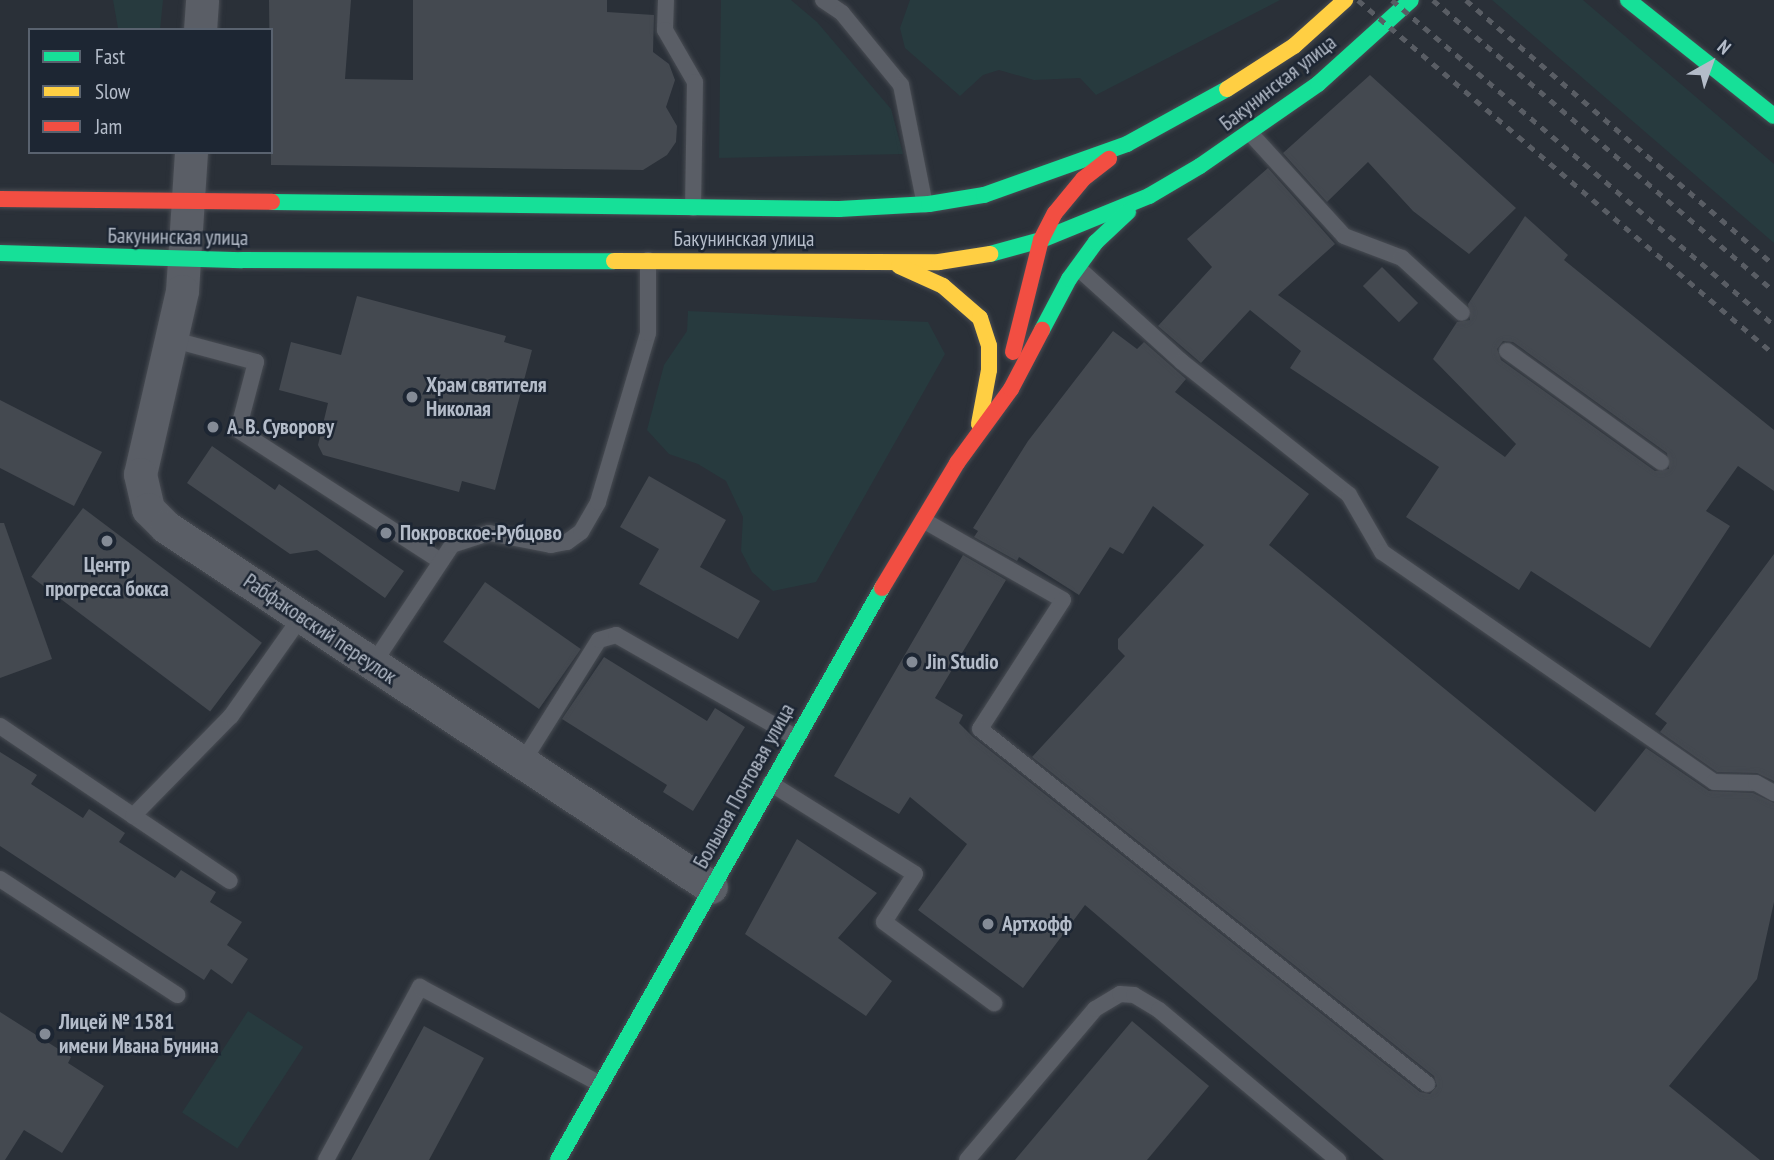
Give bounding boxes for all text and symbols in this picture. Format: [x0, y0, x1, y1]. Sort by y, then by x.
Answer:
legend [28, 28, 273, 154]
north arrow [1676, 28, 1746, 98]
street label: Бакунинская улица [1215, 30, 1341, 136]
text: N [1713, 34, 1736, 59]
text: Fast [95, 43, 125, 70]
text: Slow [95, 78, 130, 105]
text: Jam [95, 113, 122, 140]
street label: Бакунинская улица [107, 223, 249, 251]
street label: Бакунинская улица [674, 226, 814, 252]
place label: Храм святителя Николая [426, 372, 547, 422]
marker: Храм святителя Николая [404, 389, 420, 405]
place label: А. В. Суворову [227, 414, 337, 440]
marker: А. В. Суворову [205, 419, 221, 435]
place label: Покровское-Рубцово [400, 520, 562, 546]
marker: Покровское-Рубцово [378, 525, 394, 541]
marker: Центр прогресса бокса [99, 533, 115, 549]
place label: Центр прогресса бокса [45, 552, 169, 602]
street label: Рабфаковский переулок [239, 569, 401, 689]
place label: Jin Studio [926, 649, 999, 675]
marker: Jin Studio [904, 654, 920, 670]
street label: Большая Почтовая улица [688, 699, 800, 873]
place label: Артхофф [1002, 911, 1072, 937]
marker: Артхофф [980, 916, 996, 932]
place label: Лицей № 1581 имени Ивана Бунина [59, 1009, 219, 1059]
marker: Лицей № 1581 имени Ивана Бунина [37, 1026, 53, 1042]

